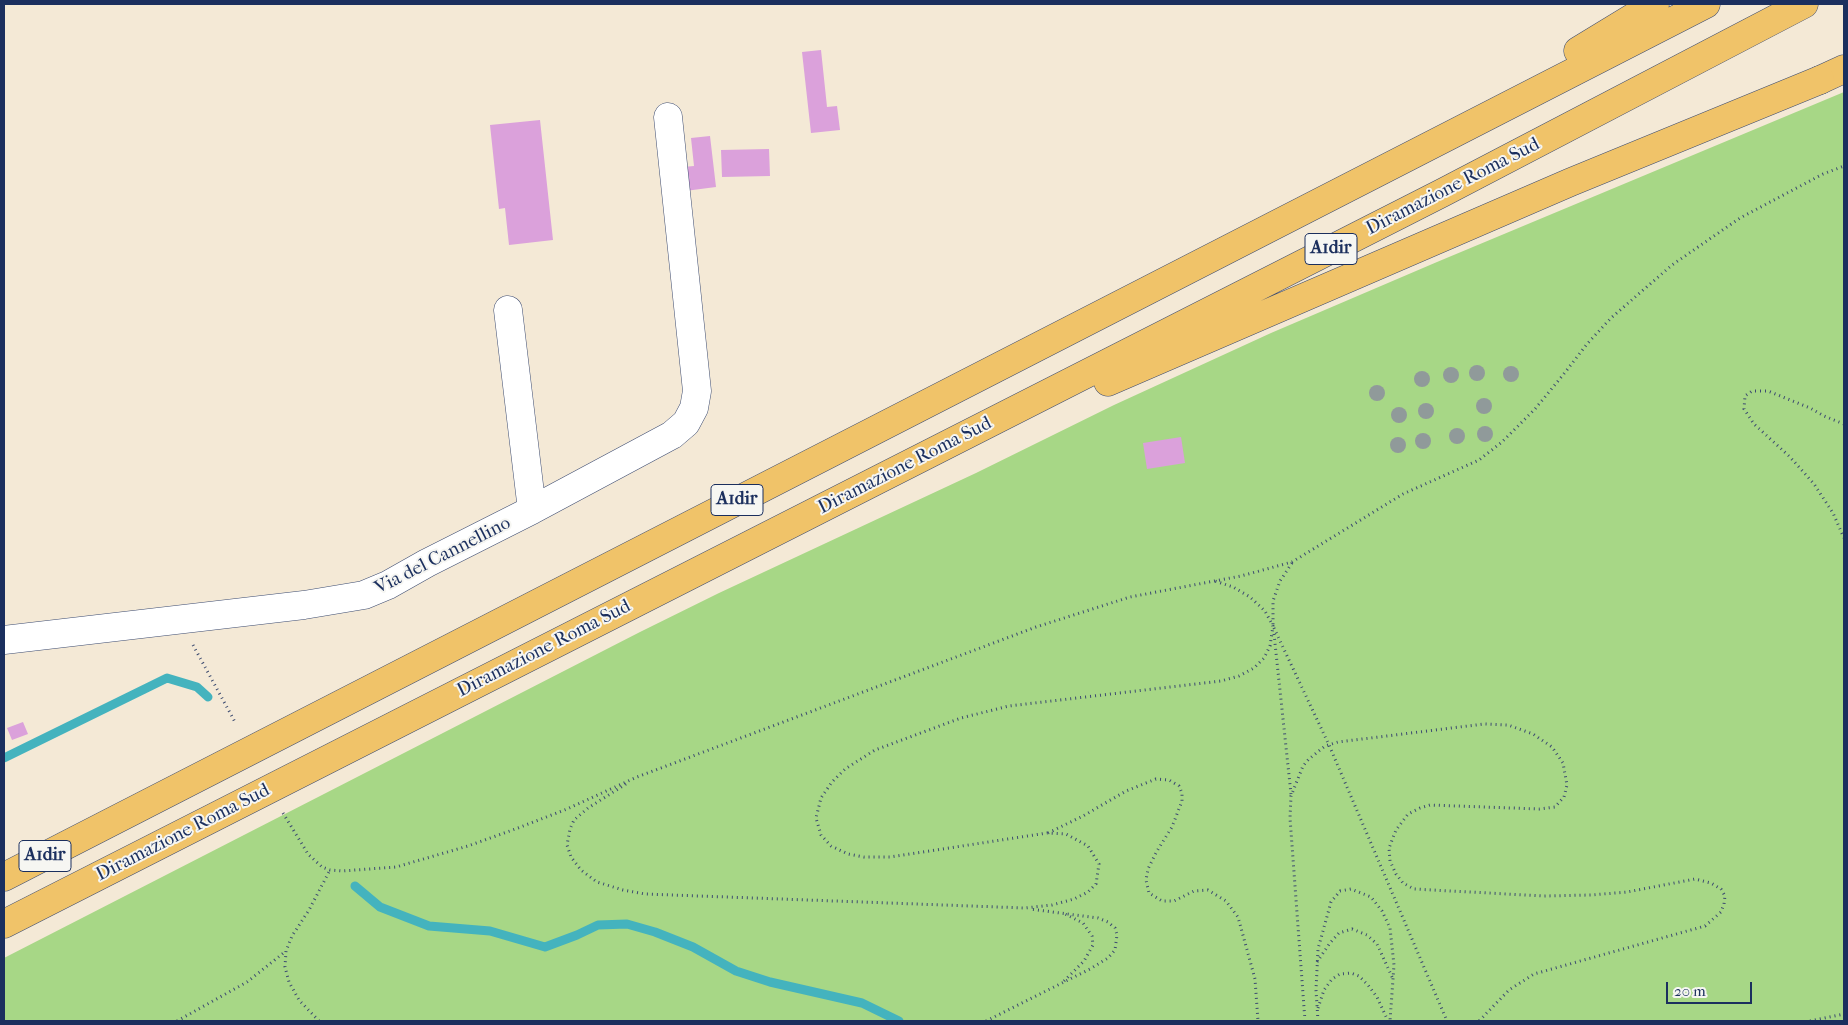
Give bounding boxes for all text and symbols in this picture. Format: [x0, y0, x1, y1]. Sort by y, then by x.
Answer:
street label: Diramazione Roma Sud [1362, 133, 1544, 241]
road number: A1dir [1305, 233, 1357, 264]
street label: Diramazione Roma Sud [814, 412, 996, 520]
road number: A1dir [711, 484, 763, 516]
street label: Via del Cannellino [371, 512, 515, 600]
street label: Diramazione Roma Sud [453, 595, 635, 703]
street label: Diramazione Roma Sud [92, 779, 274, 887]
road number: A1dir [19, 840, 71, 871]
scale bar [1668, 972, 1754, 1004]
text: 20 m [1674, 982, 1706, 1000]

